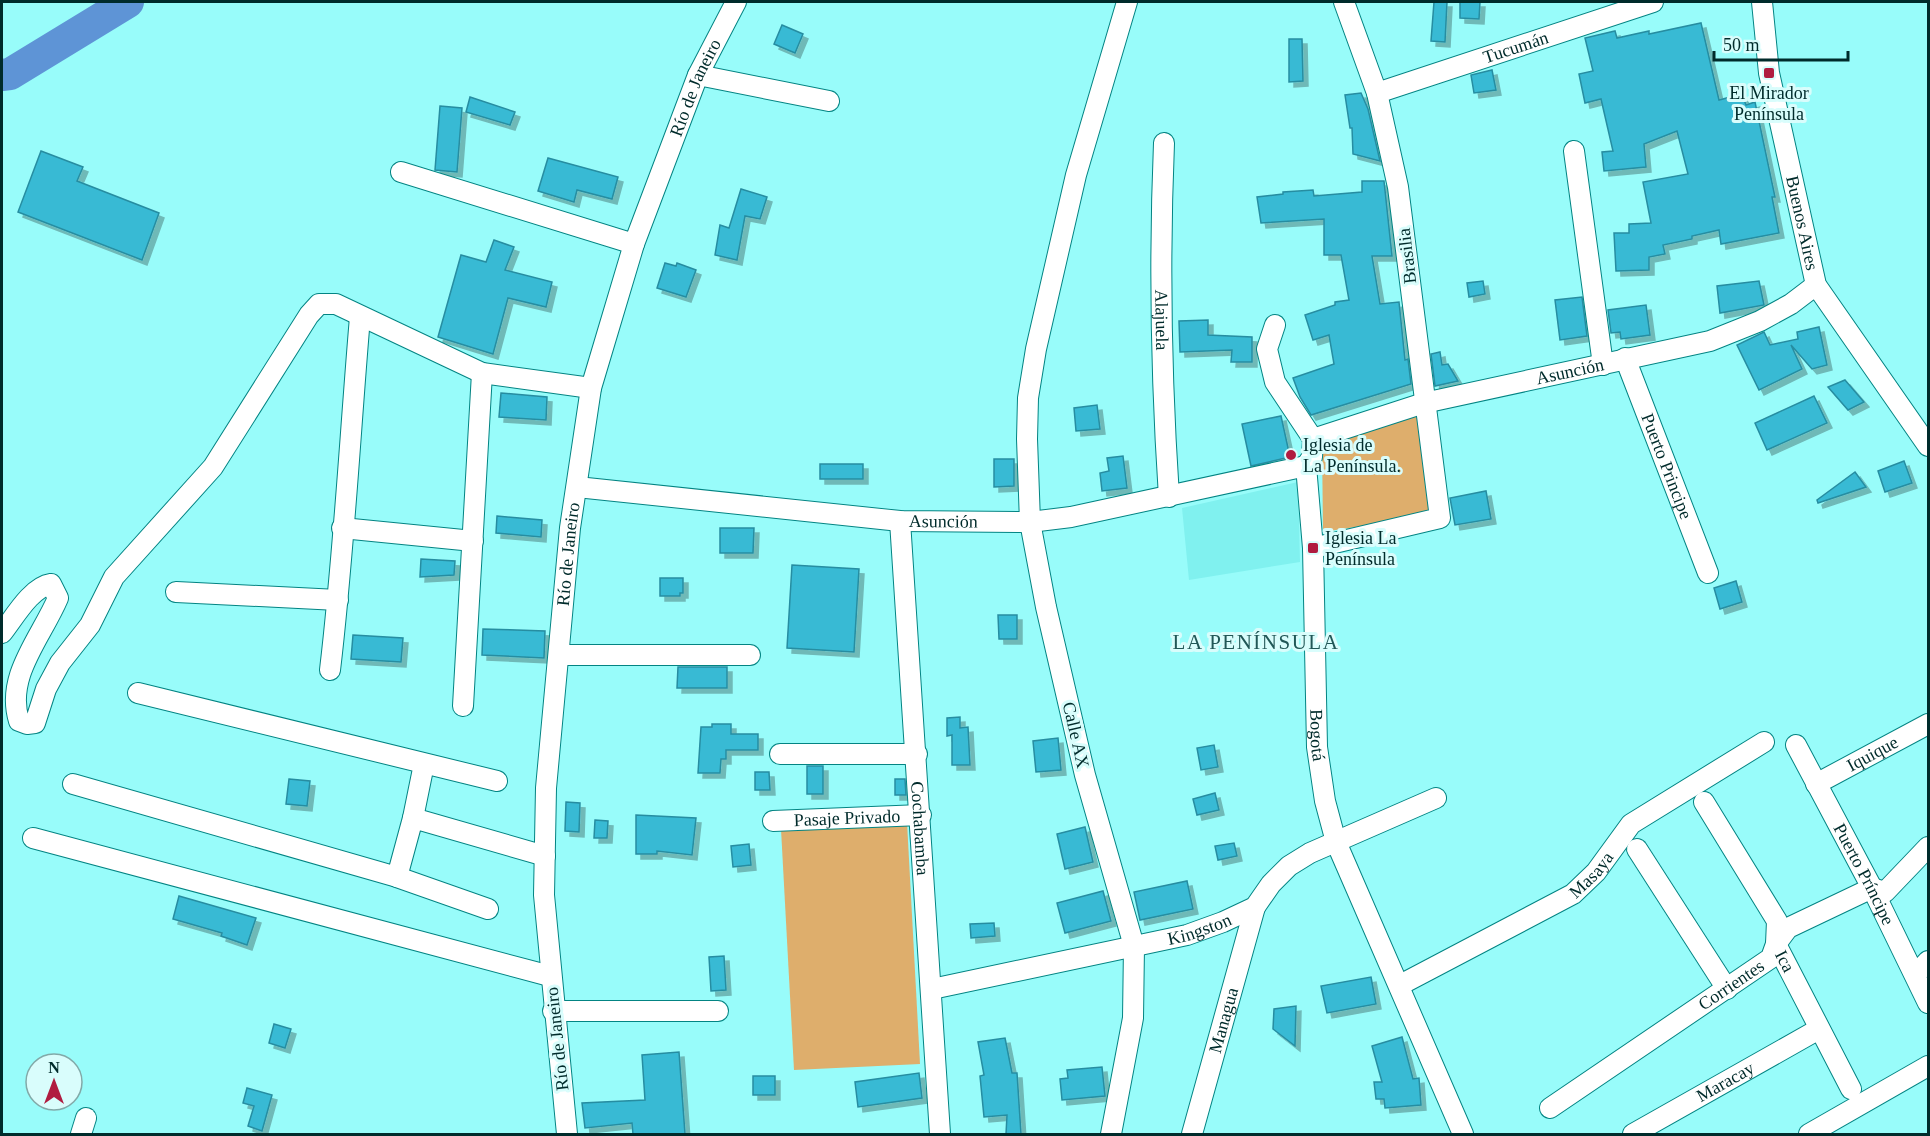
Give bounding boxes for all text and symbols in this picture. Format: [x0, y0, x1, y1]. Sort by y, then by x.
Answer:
scale bar [1714, 24, 1848, 62]
street label: Tucumán [1481, 27, 1551, 67]
text: 50 m [1723, 35, 1760, 55]
street label: Río de Janeiro [666, 36, 725, 139]
marker: El Mirador Península [1762, 66, 1776, 80]
place label: El Mirador Península [1729, 83, 1809, 124]
street label: Buenos Aires [1782, 174, 1822, 272]
street label: Brasilia [1394, 227, 1420, 285]
street label: Alajuela [1151, 289, 1172, 351]
street label: Asunción [1534, 354, 1606, 388]
street label: Puerto Principe [1637, 411, 1696, 522]
place label: Iglesia de La Península. [1303, 435, 1401, 476]
marker: Iglesia de La Península. [1284, 448, 1298, 462]
street label: Río de Janeiro [553, 501, 584, 607]
street label: Asunción [909, 511, 978, 532]
place label: Iglesia La Península [1325, 528, 1396, 569]
marker: Iglesia La Península [1306, 541, 1320, 555]
district label: LA PENÍNSULA [1173, 630, 1339, 654]
street label: Calle AX [1059, 700, 1093, 770]
street label: Bogotá [1306, 709, 1329, 762]
street label: Iquique [1843, 732, 1901, 776]
street label: Cochabamba [907, 781, 933, 876]
street label: Pasaje Privado [793, 806, 901, 830]
street label: Puerto Príncipe [1830, 820, 1898, 928]
street label: Masaya [1565, 848, 1617, 902]
street label: Kingston [1166, 910, 1235, 949]
street label: Ica [1771, 947, 1799, 976]
street label: Corrientes [1695, 956, 1768, 1014]
street label: Managua [1205, 985, 1242, 1055]
street label: Río de Janeiro [542, 986, 572, 1092]
north arrow [24, 1052, 84, 1112]
street label: Maracay [1693, 1058, 1758, 1106]
text: N [48, 1059, 60, 1076]

